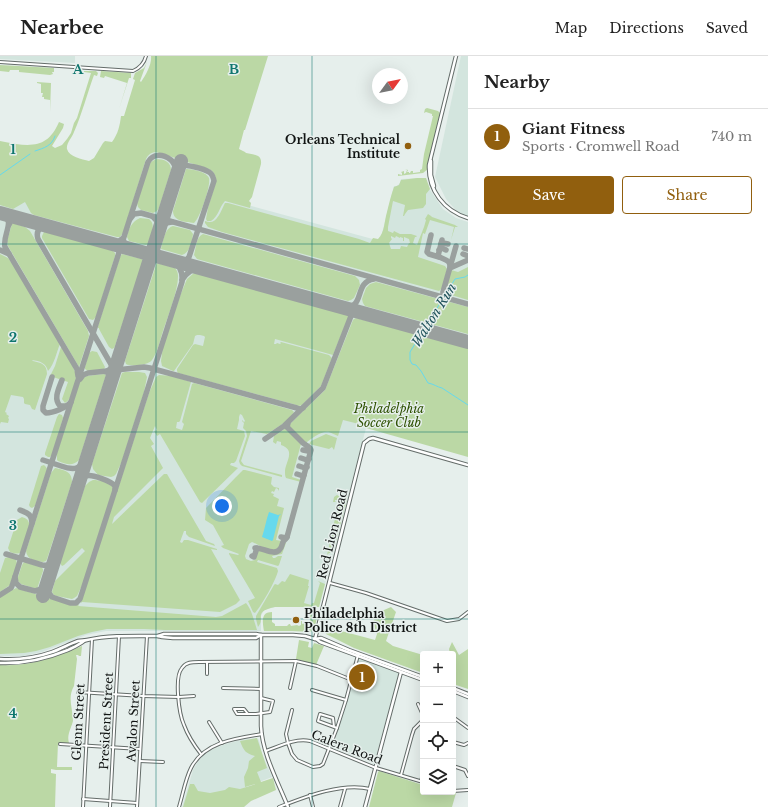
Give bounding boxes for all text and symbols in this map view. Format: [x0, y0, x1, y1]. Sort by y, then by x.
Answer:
text: Nearbee [20, 16, 104, 39]
text: Map [555, 19, 587, 37]
text: Directions [609, 19, 684, 37]
text: Saved [706, 19, 748, 37]
text: A [72, 61, 84, 78]
text: B [229, 61, 239, 78]
north arrow [372, 68, 408, 104]
text: Nearby [484, 72, 550, 93]
text: Giant Fitness [522, 119, 625, 138]
text: 1 [494, 128, 500, 145]
text: 740 m [711, 128, 752, 145]
place label: Orleans Technical Institute [285, 132, 401, 161]
text: Sports · Cromwell Road [522, 138, 680, 155]
text: 1 [10, 141, 16, 158]
marker: Orleans Technical Institute [403, 141, 413, 151]
button: Save [484, 176, 614, 214]
button: Share [622, 176, 752, 214]
water label: Walton Run [408, 280, 460, 350]
text: 2 [9, 329, 17, 346]
park label: Philadelphia Soccer Club [353, 401, 424, 430]
street label: Red Lion Road [314, 487, 350, 581]
your location [212, 496, 232, 516]
text: 3 [9, 517, 17, 534]
place label: Philadelphia Police 8th District [304, 606, 417, 635]
marker: Philadelphia Police 8th District [291, 615, 301, 625]
map controls [420, 651, 456, 795]
button: + [420, 651, 456, 687]
pin: 1 [349, 662, 375, 692]
street label: President Street [96, 671, 116, 770]
street label: Avalon Street [123, 679, 143, 763]
street label: Glenn Street [68, 683, 88, 761]
button: − [420, 687, 456, 723]
text: 4 [9, 705, 18, 722]
button: locate [420, 723, 456, 759]
street label: Calera Road [309, 727, 385, 767]
button: layers [420, 759, 456, 795]

